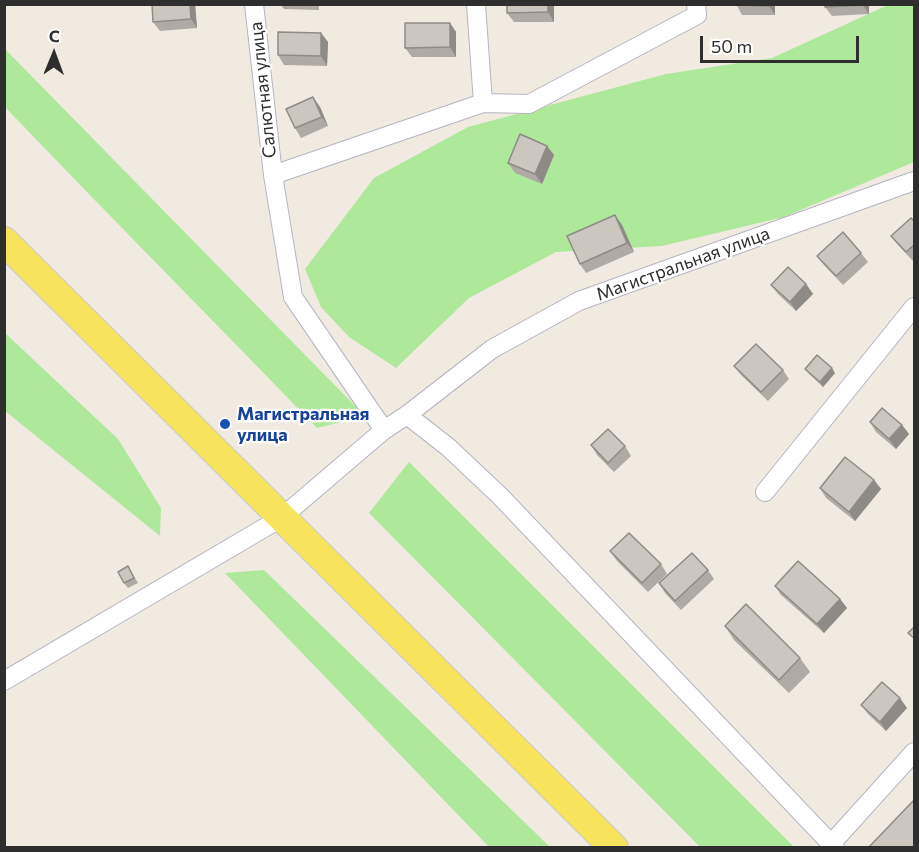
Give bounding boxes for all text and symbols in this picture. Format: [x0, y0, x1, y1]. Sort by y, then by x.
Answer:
street label: Салютная улица [245, 21, 281, 159]
north arrow [24, 24, 84, 84]
scale bar [703, 24, 862, 62]
text: С [49, 26, 60, 45]
text: 50 m [711, 35, 752, 57]
street label: Магистральная улица [593, 223, 773, 305]
place label: Магистральная улица [237, 403, 369, 446]
marker: Магистральная улица [218, 417, 232, 431]

